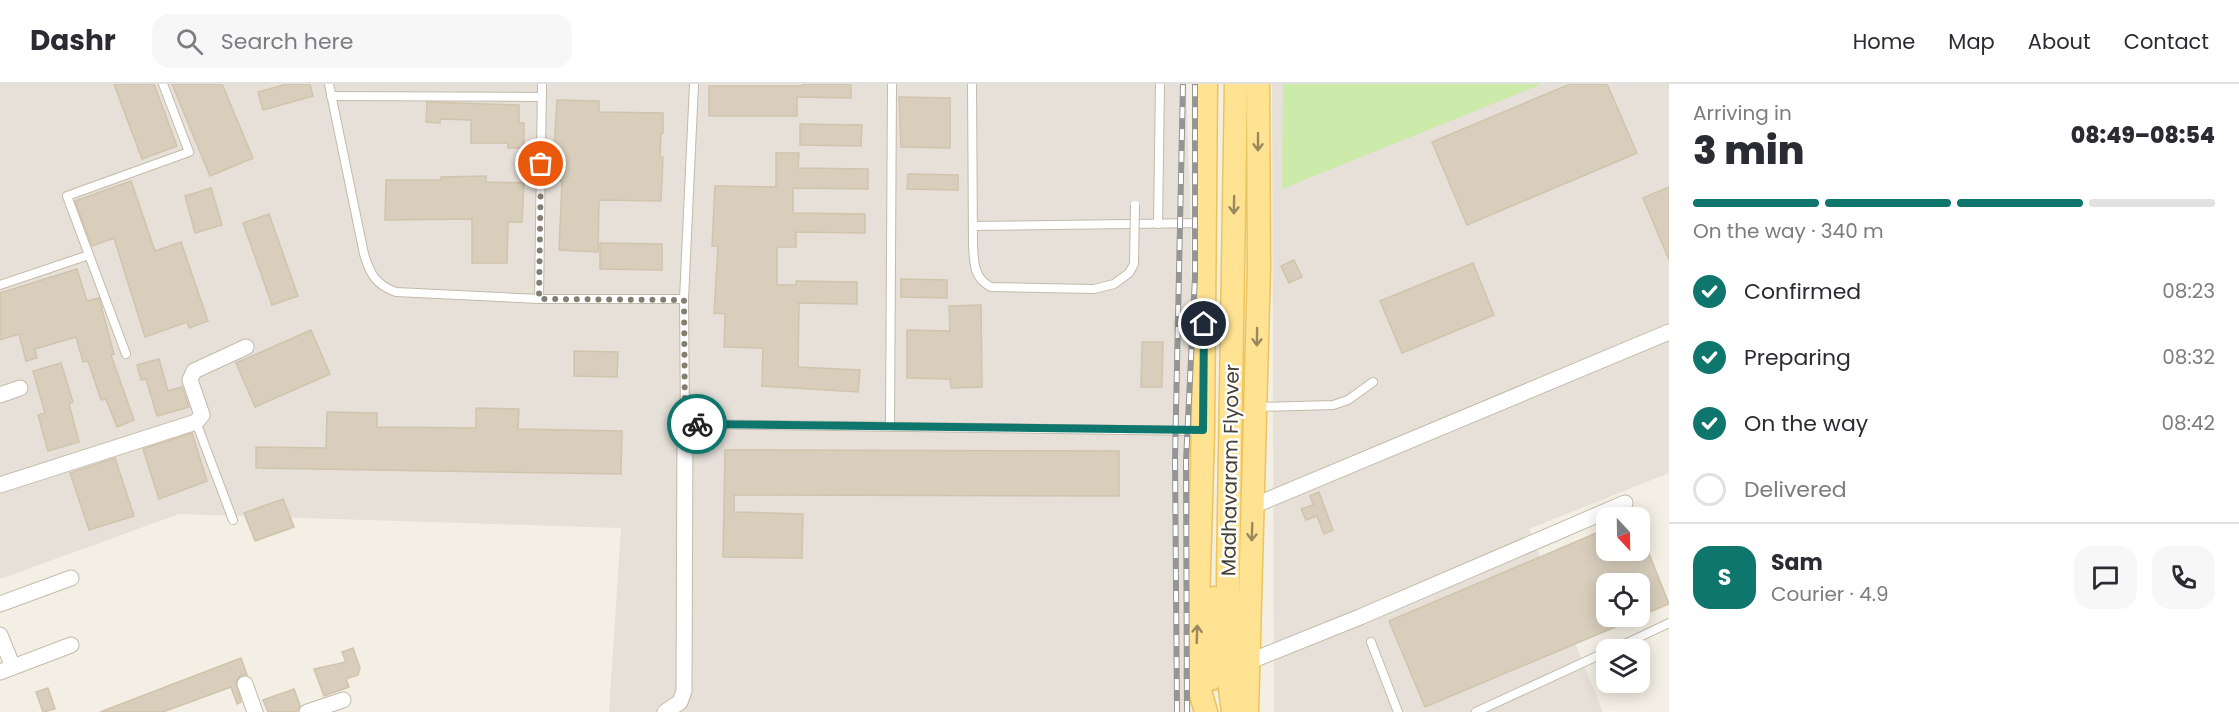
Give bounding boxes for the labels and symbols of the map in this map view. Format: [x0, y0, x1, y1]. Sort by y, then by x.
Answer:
one-way arrow [1252, 132, 1264, 152]
pin [515, 138, 566, 189]
one-way arrow [1228, 195, 1240, 215]
pin [1178, 298, 1229, 349]
one-way arrow [1251, 327, 1263, 347]
street label: Madhavaram Flyover [1214, 364, 1246, 576]
courier [667, 394, 727, 454]
north arrow [1596, 507, 1650, 561]
one-way arrow [1246, 522, 1257, 542]
one-way arrow [1191, 625, 1203, 645]

